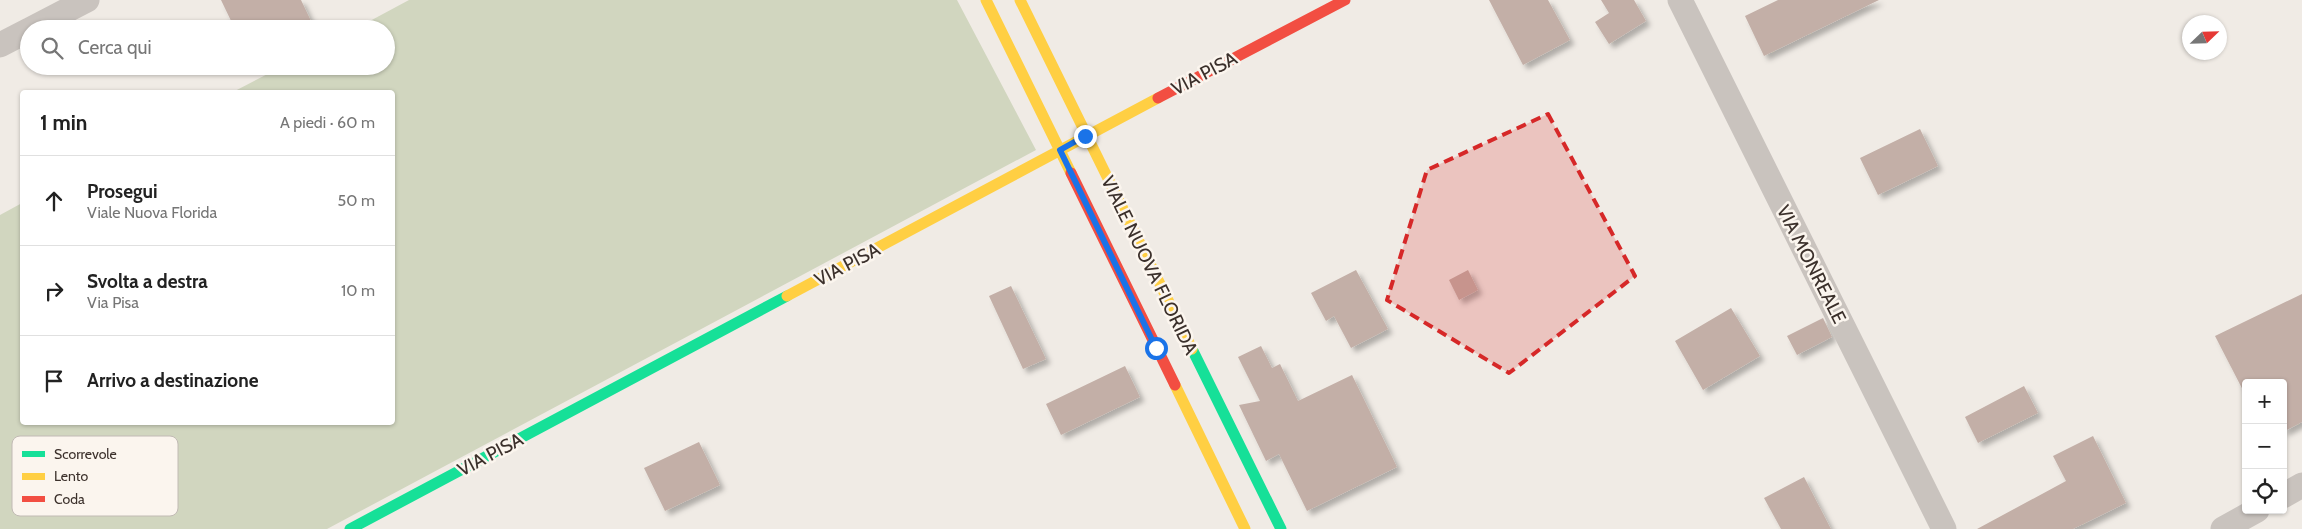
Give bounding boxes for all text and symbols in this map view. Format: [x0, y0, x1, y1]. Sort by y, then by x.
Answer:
north arrow [2182, 15, 2227, 60]
search box [20, 20, 395, 75]
icon: search [38, 34, 66, 62]
text: Cerca qui [78, 36, 152, 59]
street label: VIA PISA [1168, 47, 1241, 100]
text: 1 min [40, 110, 87, 135]
text: A piedi · 60 m [280, 113, 375, 132]
route end [1074, 125, 1097, 148]
street label: VIALE NUOVA FLORIDA [1096, 172, 1203, 359]
text: Prosegui [87, 180, 158, 203]
icon: ahead [40, 187, 68, 215]
text: 50 m [338, 191, 375, 210]
street label: VIA MONREALE [1772, 201, 1851, 327]
text: Viale Nuova Florida [87, 203, 217, 222]
street label: VIA PISA [811, 238, 884, 291]
text: Svolta a destra [87, 270, 208, 293]
icon: right [40, 277, 68, 305]
text: 10 m [341, 281, 375, 300]
text: Via Pisa [87, 293, 139, 312]
route start [1145, 337, 1168, 360]
icon: arrive [40, 367, 68, 395]
text: Arrivo a destinazione [87, 369, 258, 392]
map controls [2242, 379, 2287, 514]
button: + [2242, 379, 2287, 424]
button: − [2242, 424, 2287, 469]
street label: VIA PISA [454, 428, 527, 481]
legend [12, 436, 178, 516]
text: Scorrevole [54, 445, 117, 463]
text: Lento [54, 467, 88, 485]
button: locate [2242, 469, 2287, 514]
text: Coda [54, 490, 85, 508]

